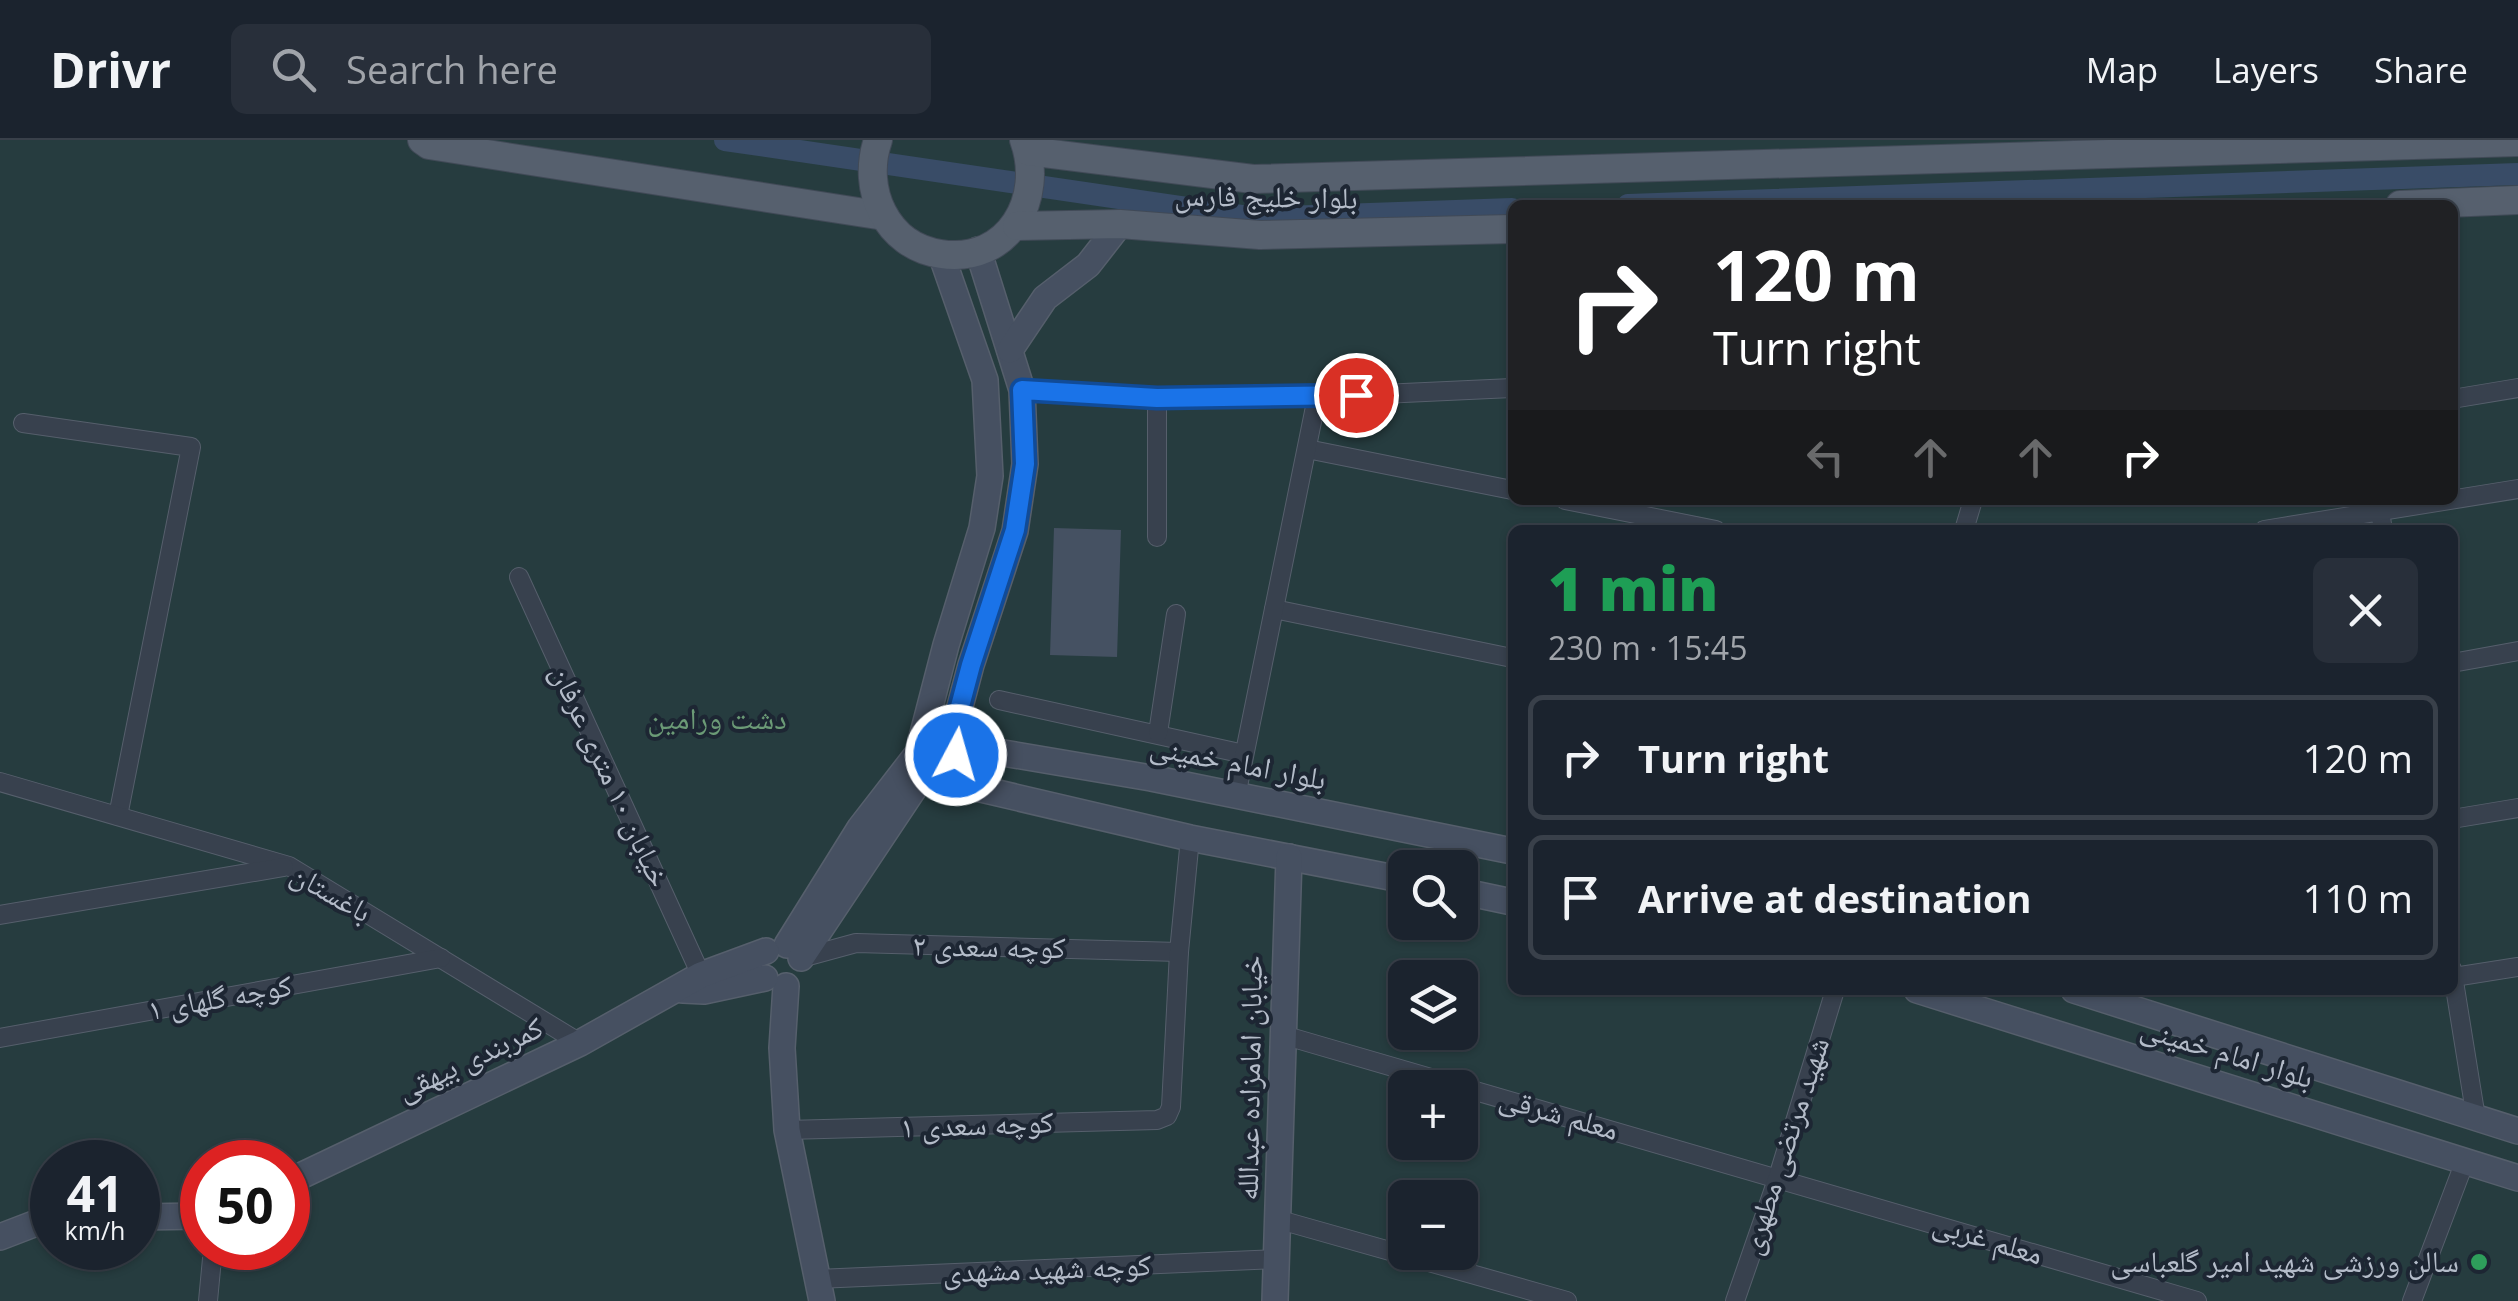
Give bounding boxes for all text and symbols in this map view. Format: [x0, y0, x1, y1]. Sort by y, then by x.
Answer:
search box [231, 24, 931, 114]
text: Drivr [50, 37, 171, 102]
icon: search [266, 42, 321, 97]
text: Search here [346, 43, 558, 95]
text: Map [2086, 46, 2158, 93]
text: Layers [2213, 46, 2319, 93]
text: Share [2374, 46, 2468, 93]
street label: بلوار خلیج فارس [1174, 173, 1358, 218]
text: 120 m [1713, 226, 1920, 322]
icon: right [1548, 240, 1678, 370]
text: Turn right [1713, 317, 1921, 378]
pin [1314, 353, 1399, 438]
icon: arrive [1329, 368, 1384, 423]
icon: left [1798, 430, 1853, 485]
icon: ahead [1903, 430, 1958, 485]
icon: ahead [2008, 430, 2063, 485]
icon: right [2113, 430, 2168, 485]
text: 1 min [1548, 547, 1718, 629]
button: close [2313, 558, 2418, 663]
text: 230 m · 15:45 [1548, 626, 1747, 669]
street label: خیابان ۱۰ متری عرفان [542, 657, 681, 893]
park label: دشت ورامین [647, 697, 787, 738]
position arrow [904, 703, 1008, 807]
street label: بلوار امام خمینی [1147, 724, 1330, 799]
icon: right [1553, 730, 1608, 785]
text: Turn right [1638, 732, 1829, 784]
text: 120 m [2303, 732, 2413, 784]
map controls [1388, 850, 1478, 1270]
button: search [1388, 850, 1478, 940]
street label: باغستان [284, 852, 380, 931]
icon: arrive [1553, 870, 1608, 925]
text: Arrive at destination [1638, 872, 2032, 924]
text: 110 m [2303, 872, 2413, 924]
street label: کوچه سعدی ۲ [912, 924, 1066, 967]
street label: خیابان امامزاده عبدالله [1226, 955, 1271, 1201]
button: layers [1388, 960, 1478, 1050]
street label: کوچه گلهای ۱ [145, 964, 295, 1029]
street label: کمربندی بیهقی [389, 1006, 549, 1109]
street label: بلوار امام خمینی [2136, 1006, 2319, 1097]
street label: شهید مرتضی مطهری [1729, 1032, 1838, 1260]
button: + [1388, 1070, 1478, 1160]
street label: معلم شرقی [1495, 1076, 1624, 1150]
street label: کوچه سعدی ۱ [900, 1100, 1054, 1147]
speed limit sign: 50 [180, 1140, 310, 1270]
text: 41 [66, 1159, 124, 1227]
button: − [1388, 1180, 1478, 1270]
street label: معلم غربی [1928, 1201, 2049, 1275]
text: km/h [65, 1213, 125, 1247]
place label: سالن ورزشی شهید امیر گلعباسی [2110, 1240, 2459, 1281]
street label: کوچه شهید مشهدی [942, 1243, 1152, 1292]
marker: سالن ورزشی شهید امیر گلعباسی [2468, 1251, 2490, 1273]

